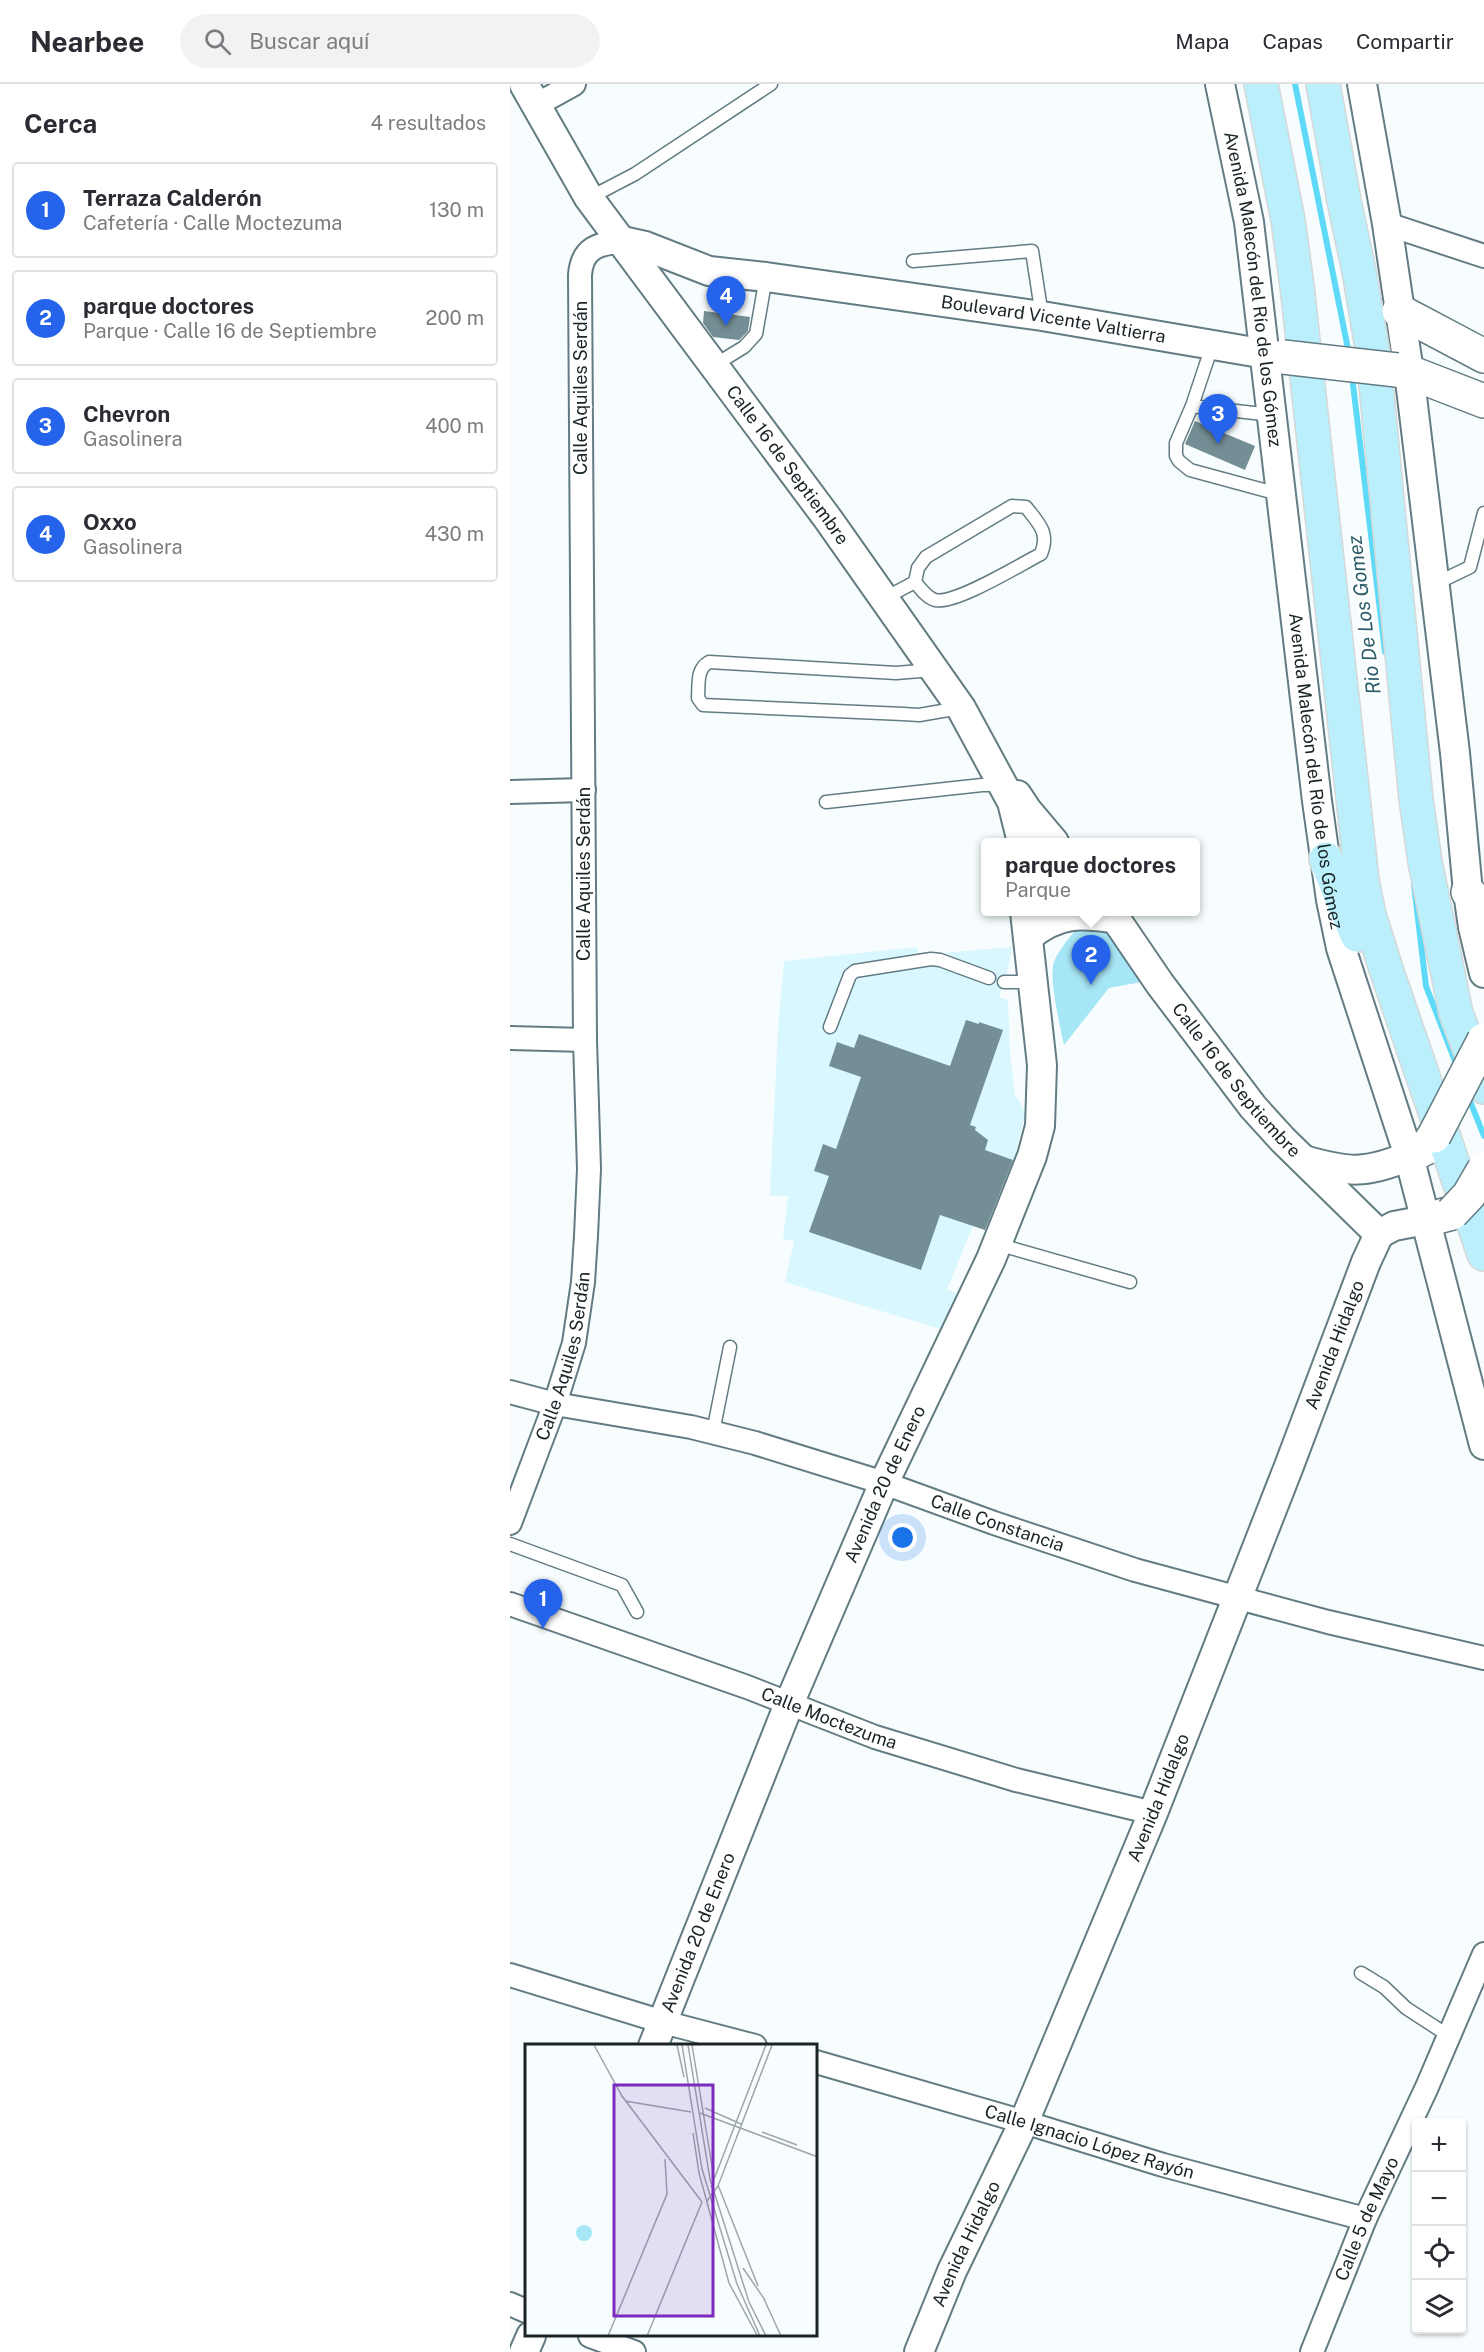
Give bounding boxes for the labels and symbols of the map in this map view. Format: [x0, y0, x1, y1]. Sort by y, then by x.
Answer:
street label: Avenida Malecón del Río de los Gómez [1220, 129, 1286, 448]
pin: 4 [706, 276, 746, 326]
street label: Boulevard Vicente Valtierra [940, 291, 1167, 347]
street label: Calle Aquiles Serdán [570, 301, 591, 475]
street label: Calle 16 de Septiembre [722, 381, 854, 548]
pin: 3 [1198, 394, 1238, 444]
water label: Rio De Los Gomez [1342, 533, 1386, 696]
street label: Avenida Malecón del Río de los Gómez [1285, 611, 1348, 931]
street label: Calle Aquiles Serdán [573, 787, 594, 961]
pin: 2 [1072, 936, 1110, 985]
street label: Calle 16 de Septiembre [1168, 999, 1305, 1161]
street label: Calle Aquiles Serdán [531, 1271, 594, 1443]
street label: Avenida Hidalgo [1300, 1277, 1368, 1412]
street label: Avenida 20 de Enero [840, 1402, 930, 1566]
street label: Calle Constancia [928, 1490, 1067, 1556]
your location [888, 1523, 917, 1552]
pin: 1 [524, 1580, 562, 1629]
street label: Calle Moctezuma [758, 1683, 900, 1753]
street label: Avenida Hidalgo [1123, 1730, 1193, 1865]
street label: Avenida 20 de Enero [656, 1849, 739, 2016]
inset map [525, 2044, 818, 2337]
street label: Calle Ignacio López Rayón [982, 2100, 1197, 2183]
street label: Calle 5 de Mayo [1330, 2153, 1403, 2284]
street label: Avenida Hidalgo [928, 2177, 1004, 2310]

